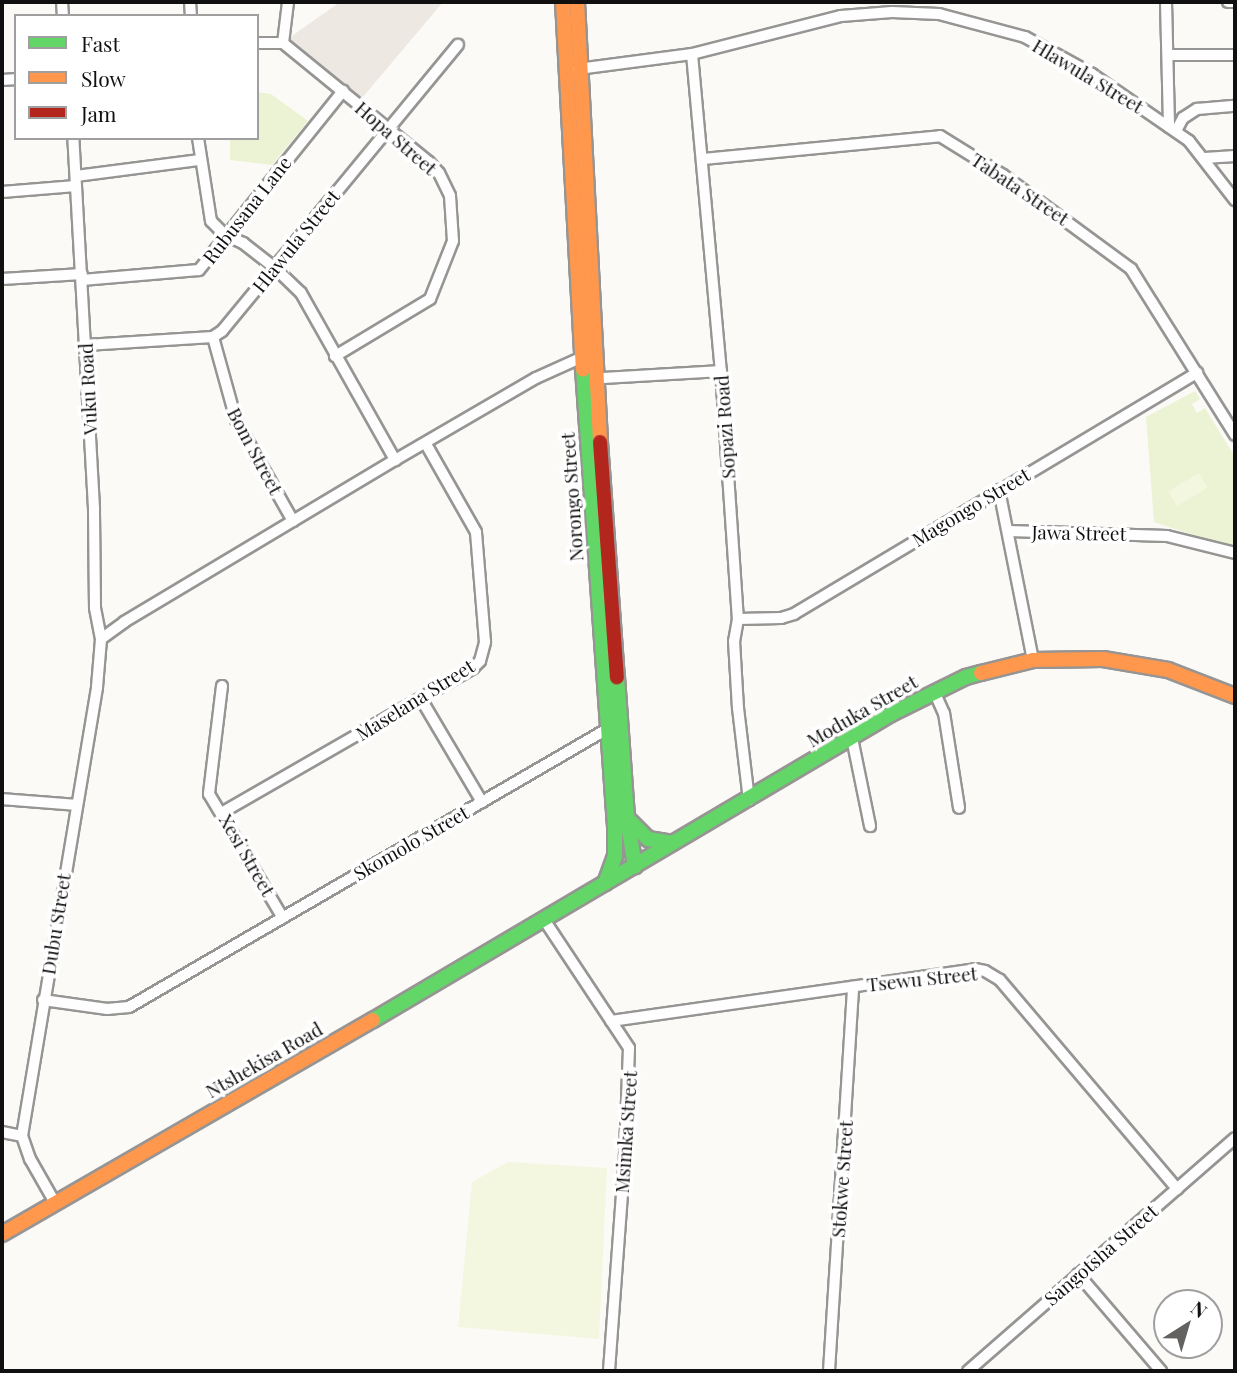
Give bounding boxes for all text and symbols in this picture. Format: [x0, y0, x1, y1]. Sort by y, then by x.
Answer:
legend [14, 14, 259, 140]
text: Fast [81, 29, 120, 57]
street label: Hlawula Street [1028, 34, 1148, 118]
text: Slow [81, 64, 126, 92]
street label: Hopa Street [351, 96, 441, 180]
text: Jam [81, 99, 117, 127]
street label: Tabata Street [967, 148, 1073, 230]
street label: Rubusana Lane [198, 152, 296, 268]
street label: Hlawula Street [248, 185, 344, 297]
street label: Vuku Road [74, 342, 102, 436]
street label: Sopazi Road [710, 374, 740, 480]
street label: Bom Street [223, 404, 287, 498]
street label: Norongo Street [556, 432, 588, 562]
street label: Magongo Street [908, 463, 1034, 551]
street label: Jawa Street [1031, 521, 1127, 545]
street label: Maselana Street [352, 654, 478, 746]
street label: Moduka Street [803, 670, 921, 752]
street label: Skomolo Street [349, 801, 473, 885]
street label: Xesi Street [214, 810, 280, 900]
street label: Dubu Street [37, 872, 75, 976]
street label: Tsewu Street [866, 962, 978, 996]
street label: Ntshekisa Road [201, 1017, 327, 1103]
street label: Msimka Street [610, 1070, 642, 1194]
street label: Stokwe Street [827, 1120, 857, 1238]
street label: Sangotsha Street [1040, 1200, 1162, 1310]
north arrow [1153, 1289, 1223, 1359]
text: N [1186, 1294, 1213, 1323]

